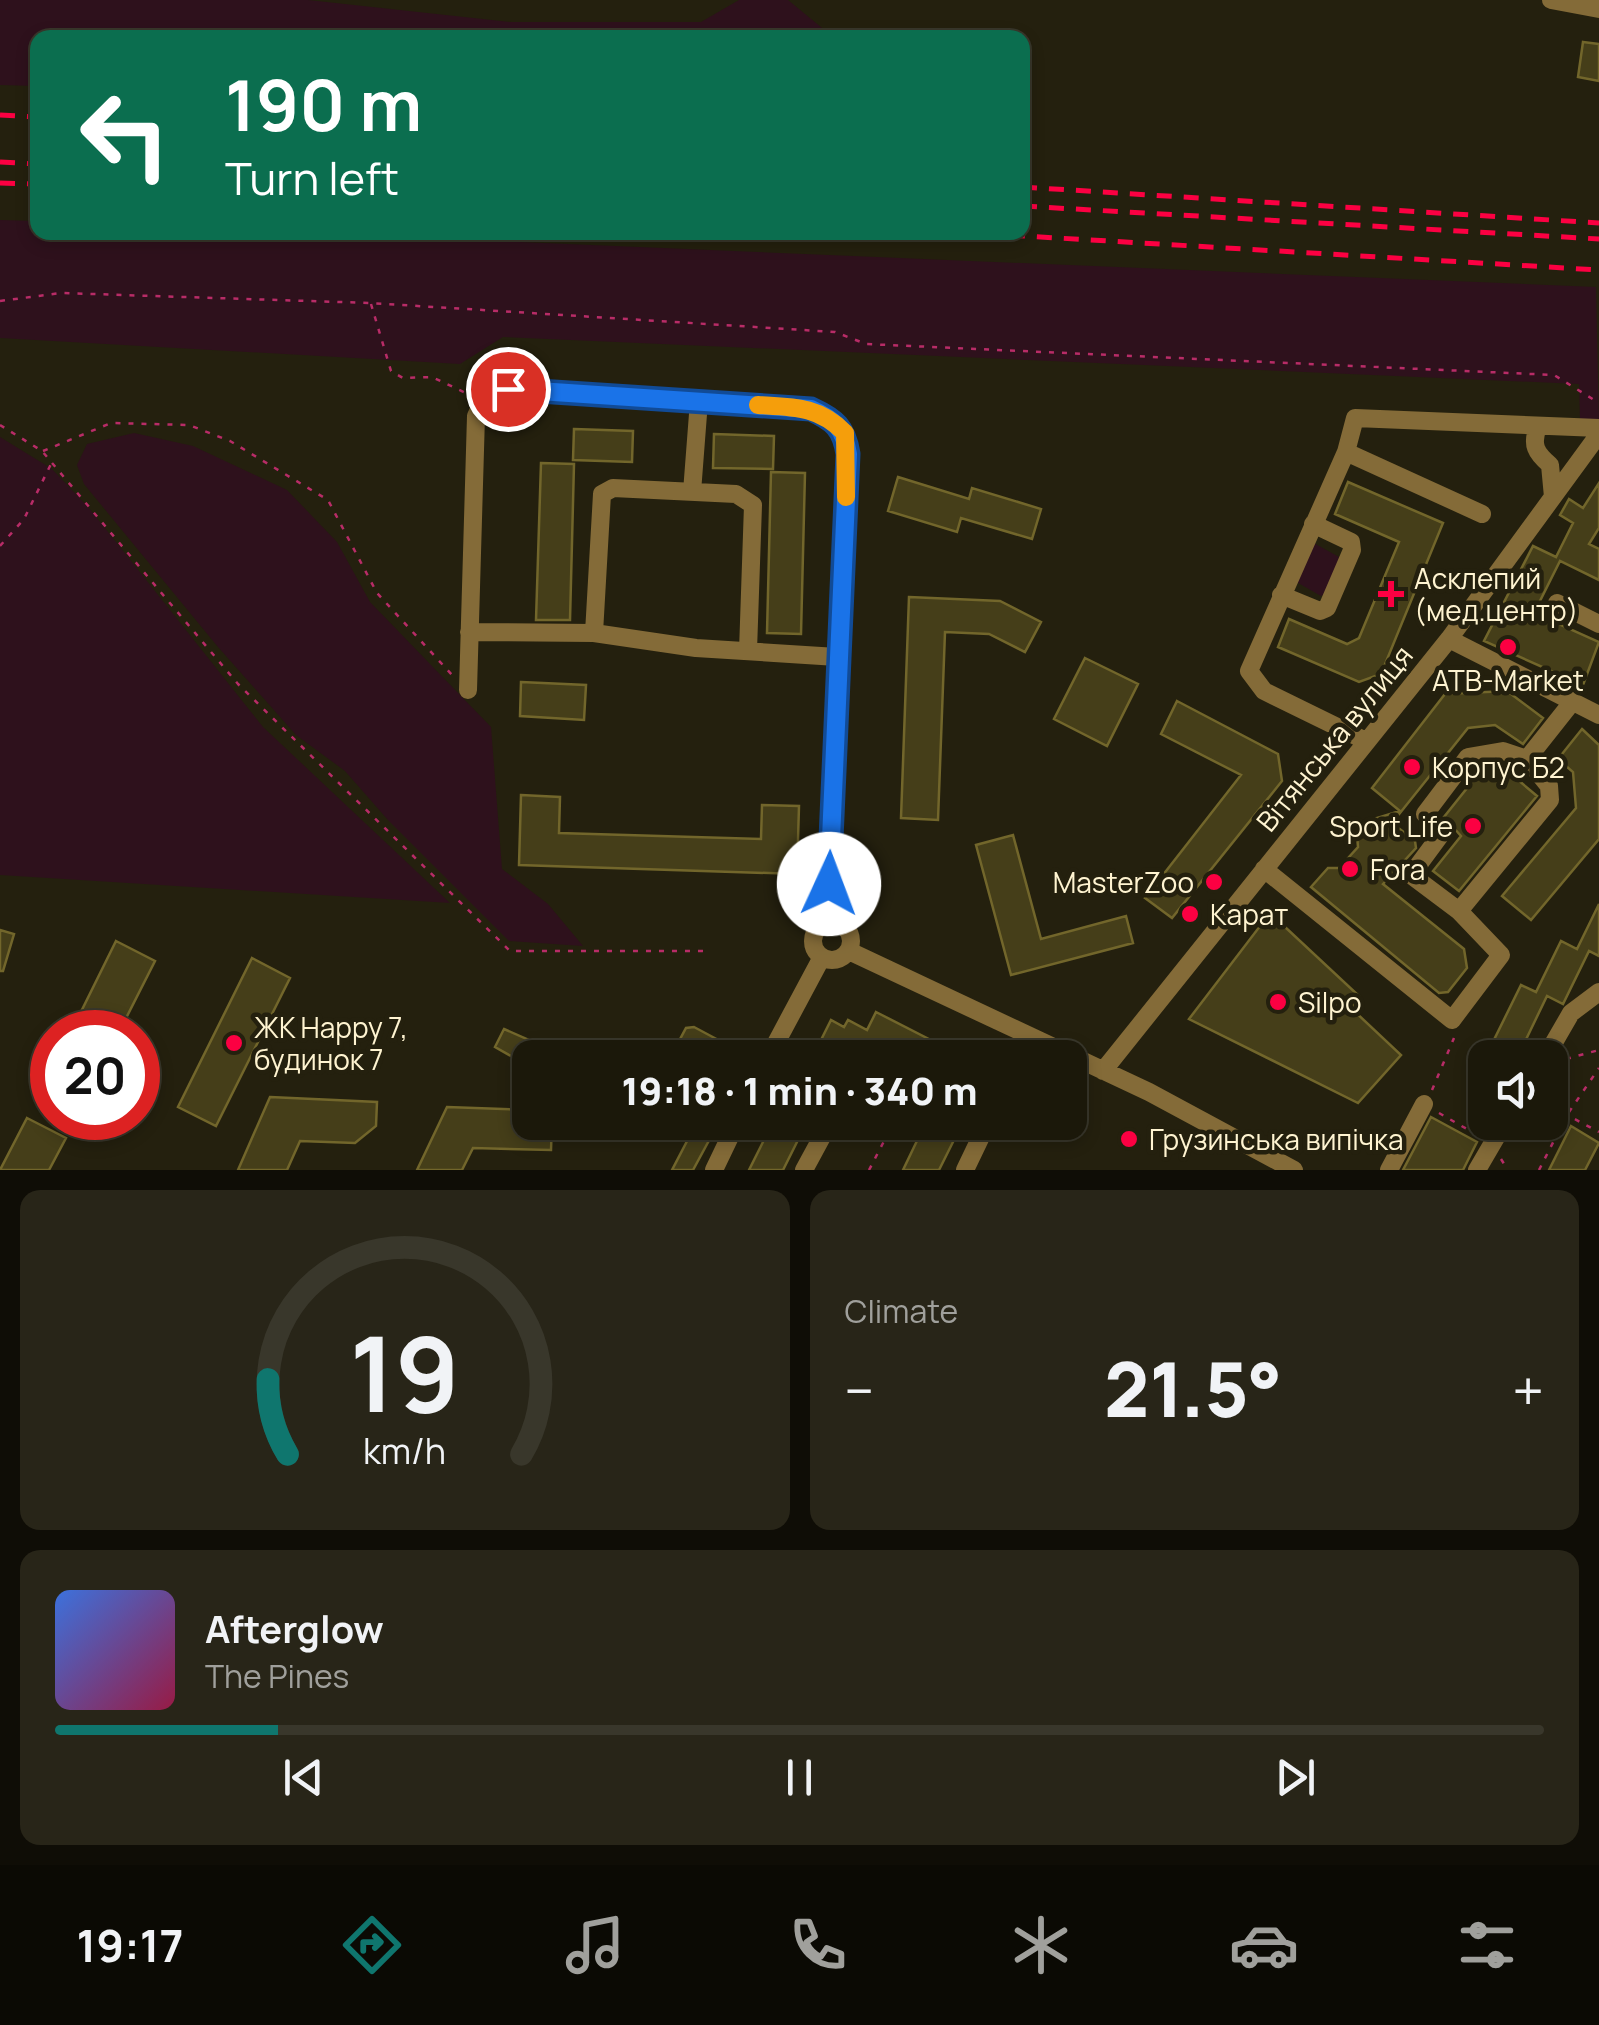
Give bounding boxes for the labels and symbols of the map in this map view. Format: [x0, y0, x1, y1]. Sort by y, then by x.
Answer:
pin [466, 347, 551, 432]
place label: Асклепий (мед.центр) [1414, 559, 1578, 629]
marker: Асклепий (мед.центр) [1378, 581, 1404, 607]
marker: ATB-Market [1497, 636, 1519, 658]
street label: Вітянська вулиця [1247, 637, 1421, 839]
place label: ATB-Market [1432, 661, 1584, 699]
place label: Корпус Б2 [1432, 748, 1565, 786]
marker: Корпус Б2 [1401, 756, 1423, 778]
place label: Sport Life [1329, 807, 1453, 845]
marker: Sport Life [1462, 815, 1484, 837]
position arrow [777, 832, 881, 936]
place label: Fora [1370, 850, 1425, 888]
marker: Fora [1339, 858, 1361, 880]
place label: MasterZoo [1053, 863, 1194, 901]
marker: MasterZoo [1203, 871, 1225, 893]
place label: Карат [1210, 895, 1288, 933]
marker: Карат [1179, 903, 1201, 925]
place label: Silpo [1298, 983, 1361, 1021]
marker: Silpo [1267, 991, 1289, 1013]
place label: ЖК Happy 7, будинок 7 [254, 1008, 408, 1078]
speed limit sign: 20 [30, 1010, 160, 1140]
marker: ЖК Happy 7, будинок 7 [223, 1032, 245, 1054]
place label: Грузинська випічка [1149, 1120, 1403, 1158]
marker: Грузинська випічка [1118, 1128, 1140, 1150]

